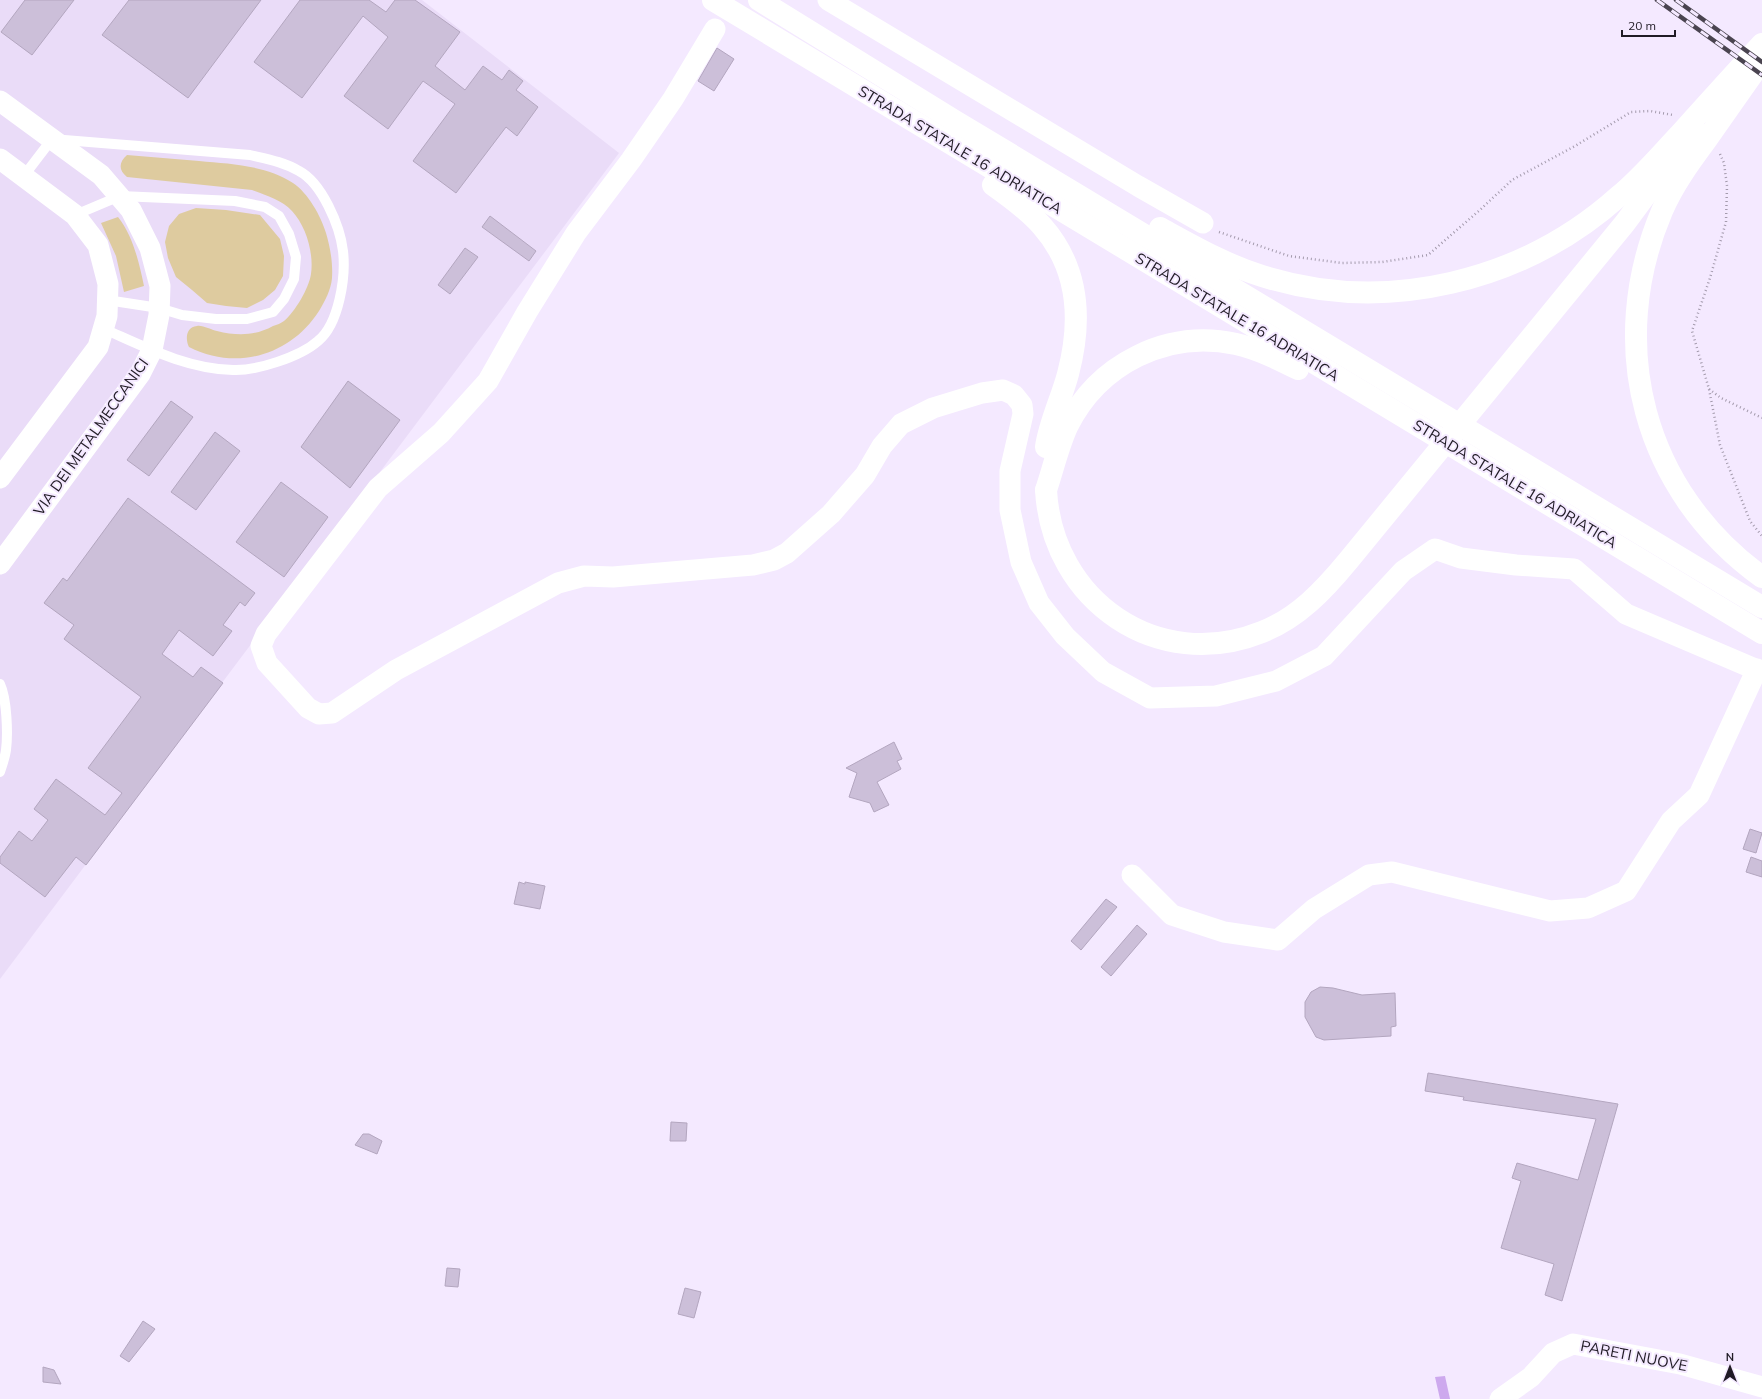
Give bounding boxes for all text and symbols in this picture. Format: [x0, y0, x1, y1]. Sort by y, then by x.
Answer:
scale bar [1622, 12, 1675, 38]
text: 20 m [1628, 18, 1656, 33]
street label: STRADA STATALE 16 ADRIATICA [855, 81, 1066, 218]
street label: STRADA STATALE 16 ADRIATICA [1132, 248, 1343, 385]
street label: VIA DEI METALMECCANICI [29, 354, 152, 519]
street label: STRADA STATALE 16 ADRIATICA [1410, 415, 1621, 552]
street label: PARETI NUOVE [1579, 1336, 1689, 1375]
north arrow [1710, 1347, 1750, 1387]
text: N [1726, 1350, 1734, 1364]

